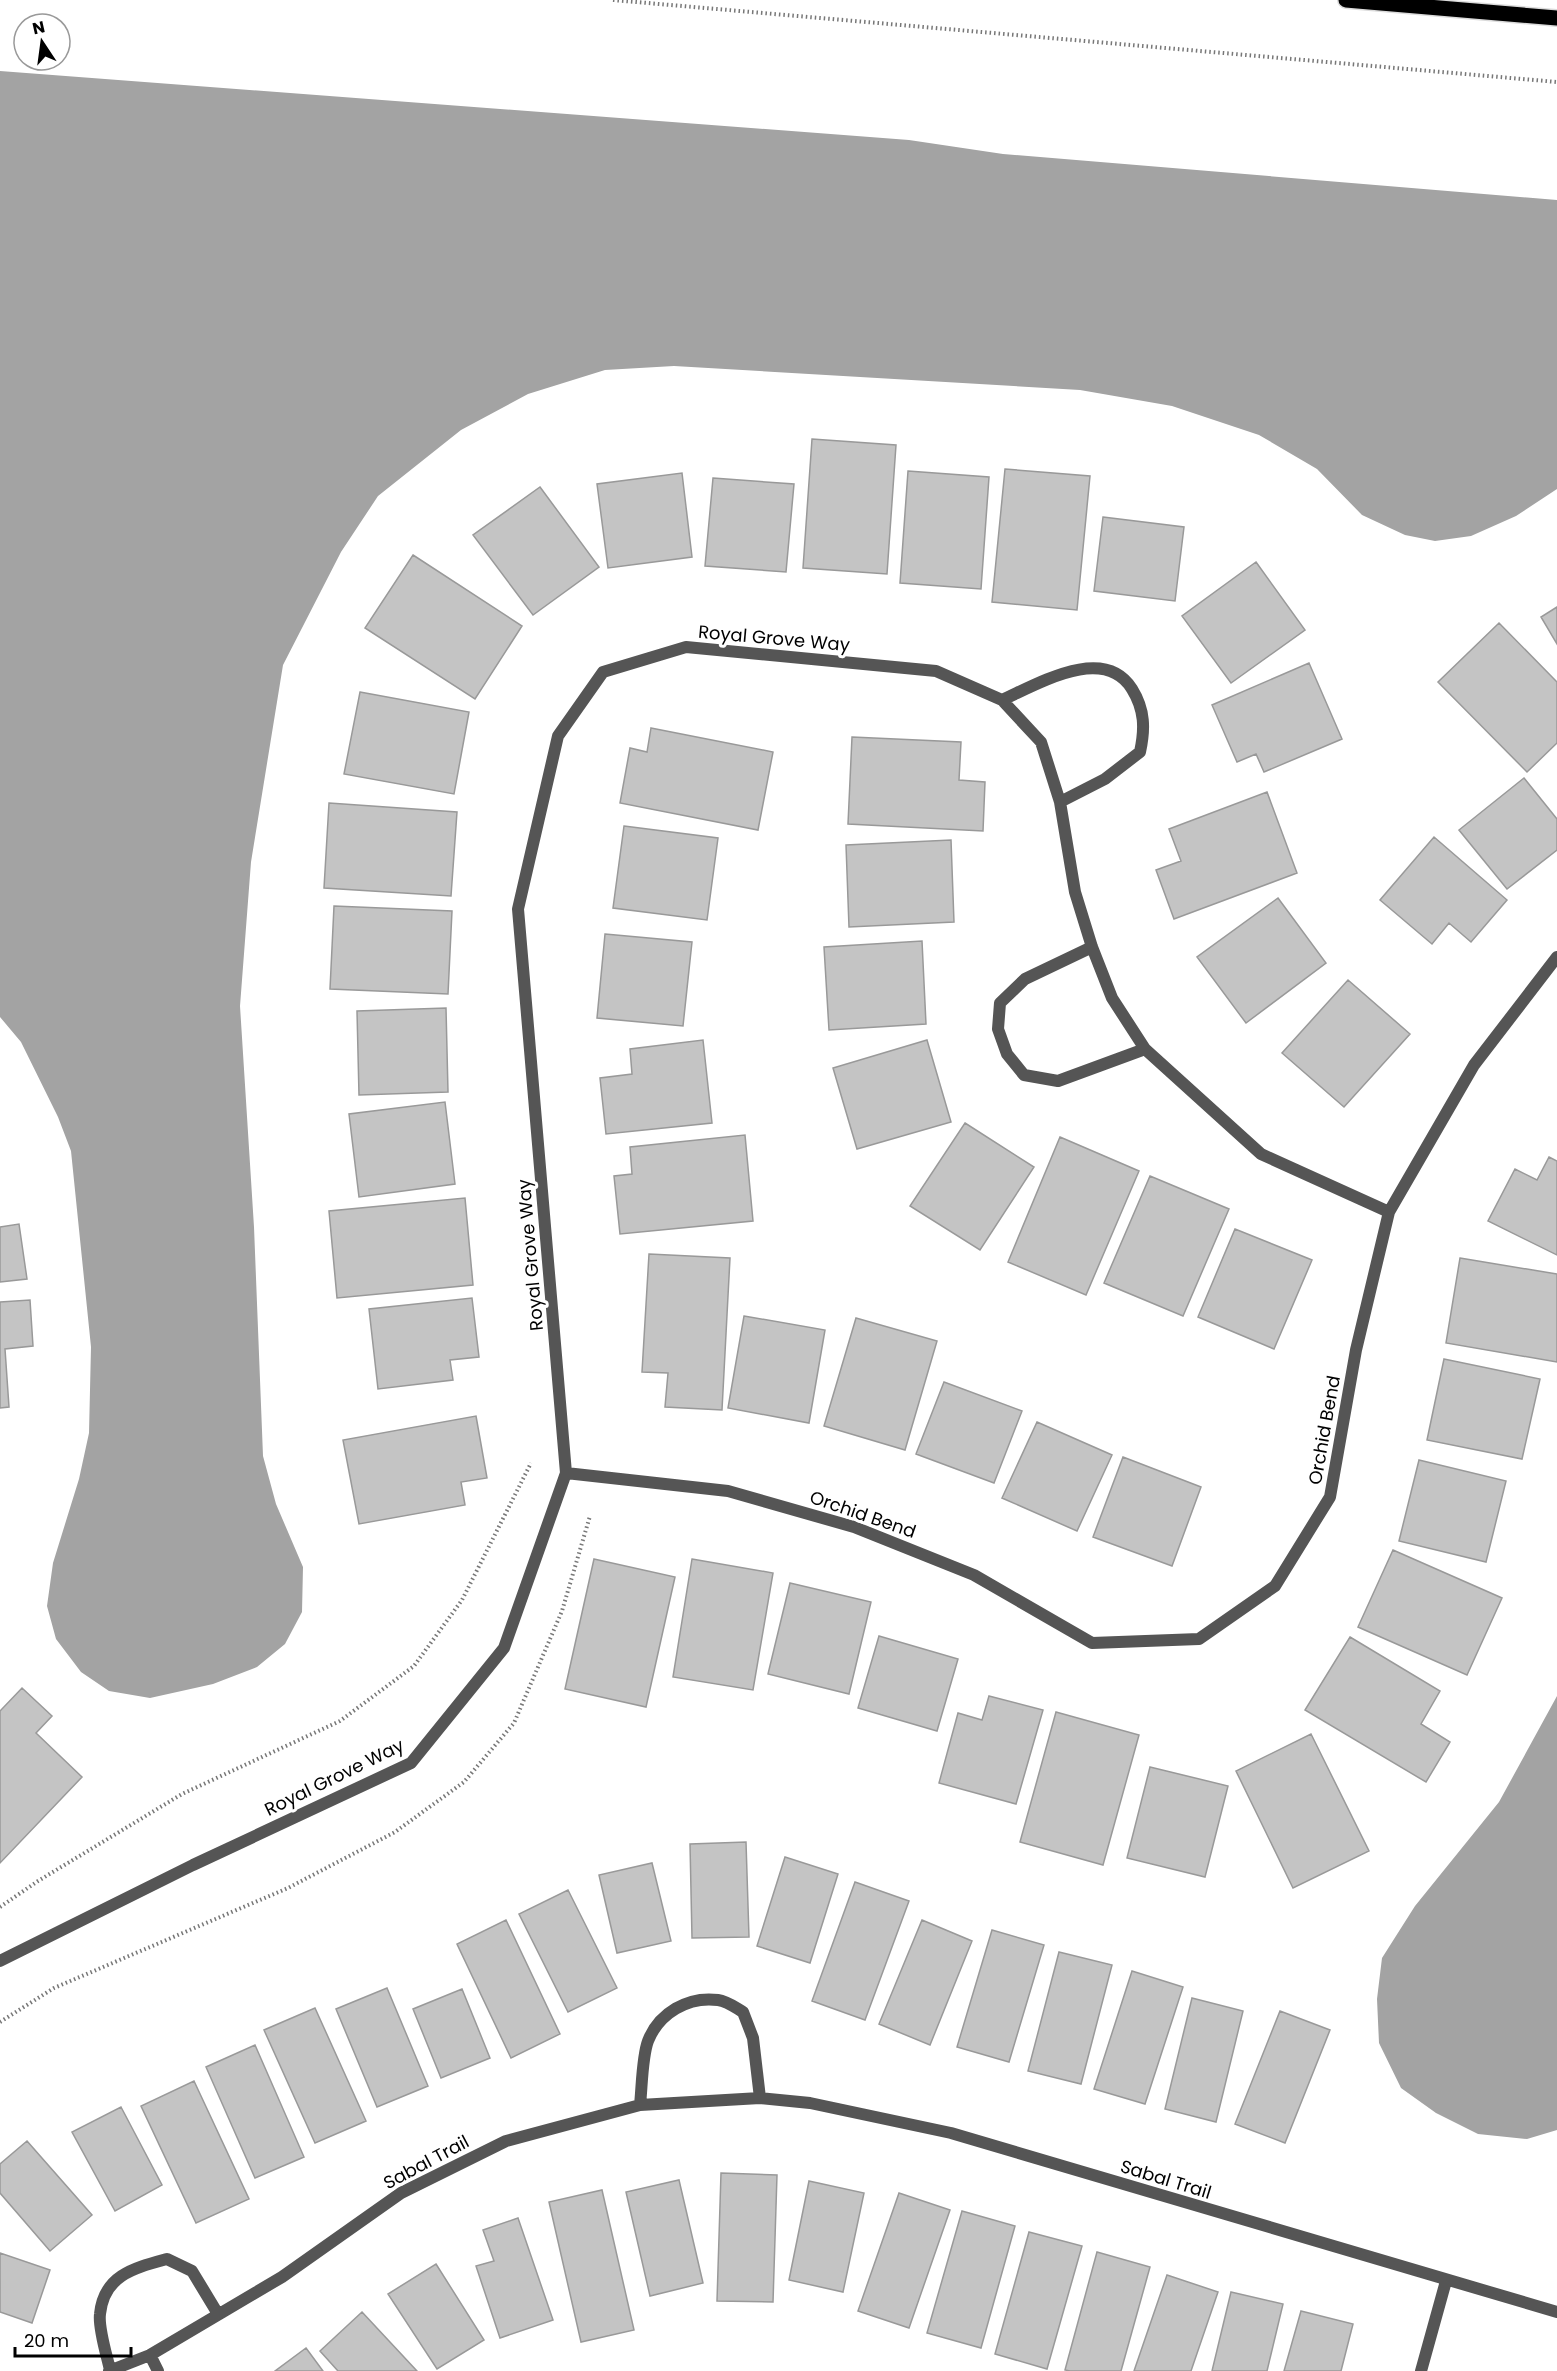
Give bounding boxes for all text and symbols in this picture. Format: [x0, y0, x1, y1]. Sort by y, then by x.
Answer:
north arrow [12, 12, 72, 72]
text: N [30, 15, 47, 40]
street label: Royal Grove Way [697, 619, 851, 657]
street label: Royal Grove Way [511, 1178, 549, 1332]
street label: Orchid Bend [1302, 1373, 1346, 1487]
street label: Orchid Bend [807, 1484, 919, 1544]
street label: Royal Grove Way [260, 1732, 408, 1822]
street label: Sabal Trail [379, 2129, 473, 2195]
street label: Sabal Trail [1118, 2153, 1214, 2205]
scale bar [15, 2320, 130, 2358]
text: 20 m [24, 2328, 69, 2353]

